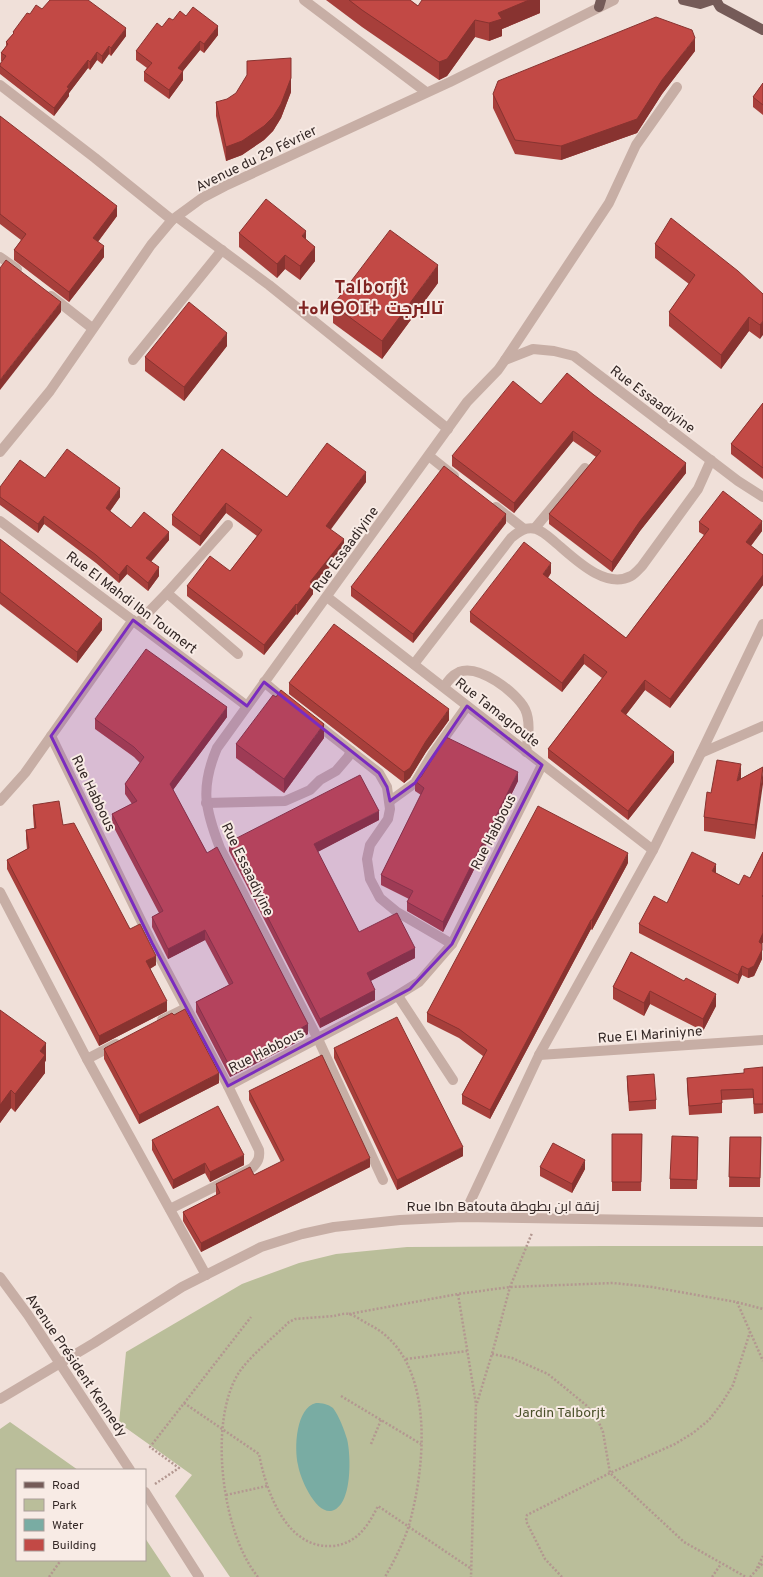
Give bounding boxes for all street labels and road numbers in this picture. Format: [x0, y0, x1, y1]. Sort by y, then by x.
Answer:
street label: Avenue du 29 Février [193, 122, 321, 196]
street label: Rue Essaadiyine [606, 363, 698, 438]
street label: Rue Essaadiyine [309, 504, 383, 596]
street label: Rue El Mahdi Ibn Toumert [62, 548, 200, 658]
street label: Rue Tamagroute [451, 675, 543, 752]
street label: Rue Habbous [67, 753, 118, 835]
street label: Rue Habbous [468, 792, 521, 873]
street label: Rue Essaadiyine [217, 820, 277, 919]
street label: Rue El Mariniyne [597, 1023, 703, 1048]
street label: Rue Habbous [226, 1025, 307, 1078]
street label: Rue Ibn Batouta زنقة ابن بطوطة [407, 1199, 599, 1216]
street label: Avenue Président Kennedy [21, 1291, 130, 1441]

